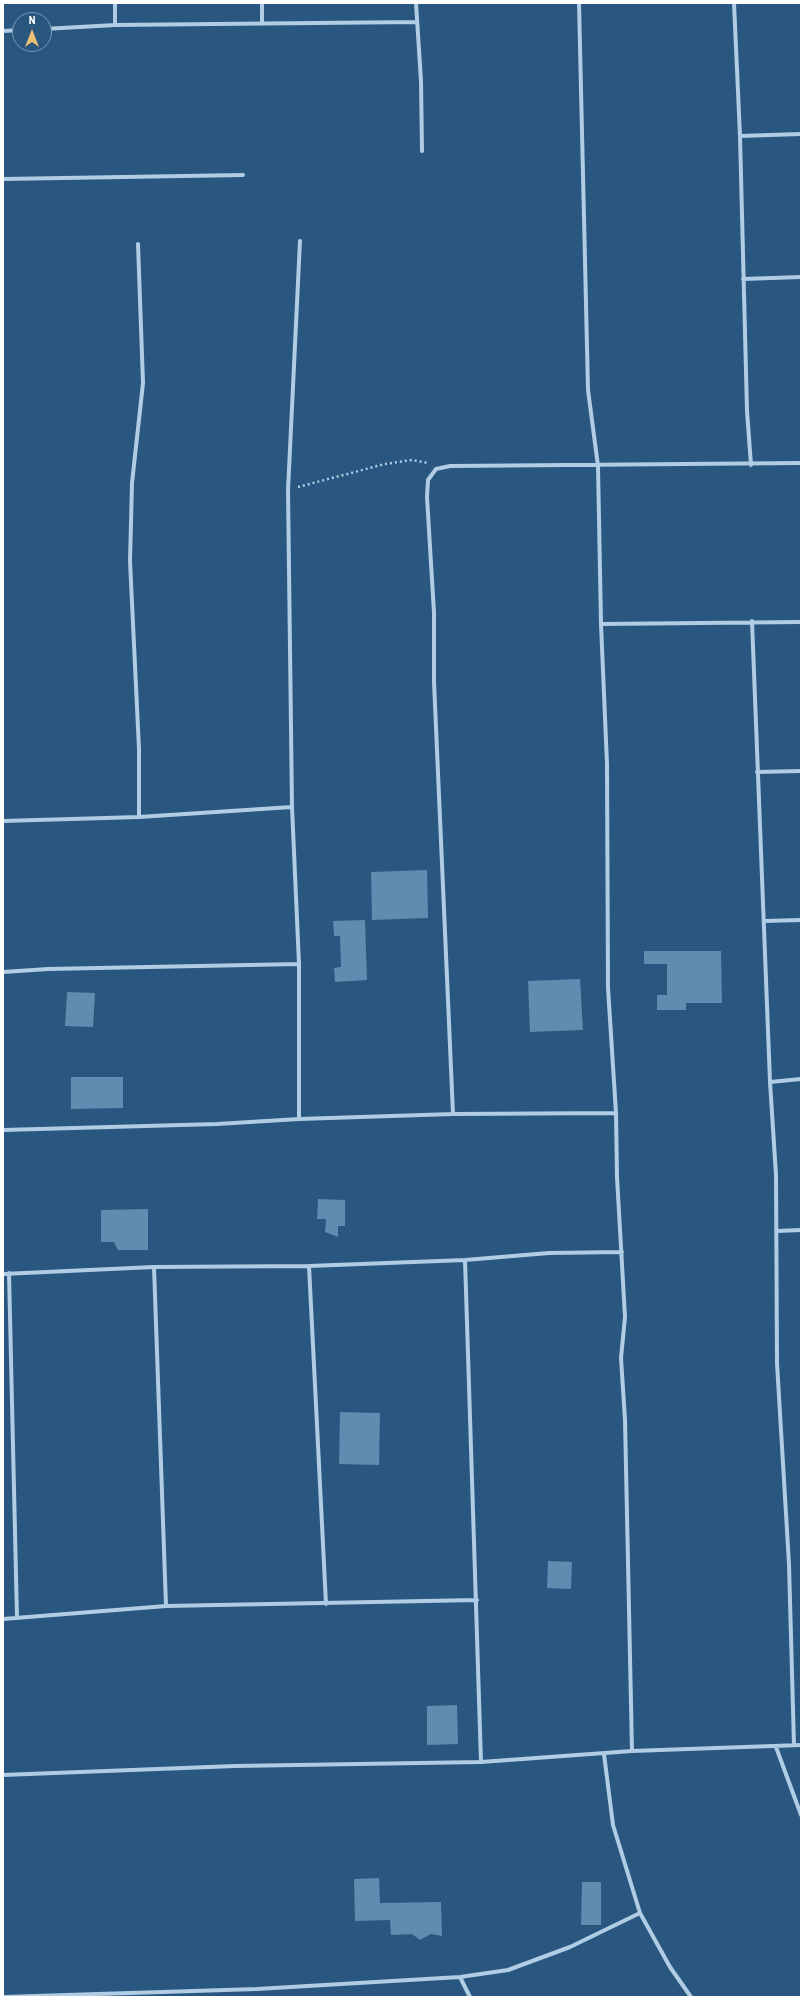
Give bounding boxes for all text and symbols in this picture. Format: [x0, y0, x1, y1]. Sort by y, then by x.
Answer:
north arrow [12, 12, 52, 52]
text: N [29, 14, 35, 27]

